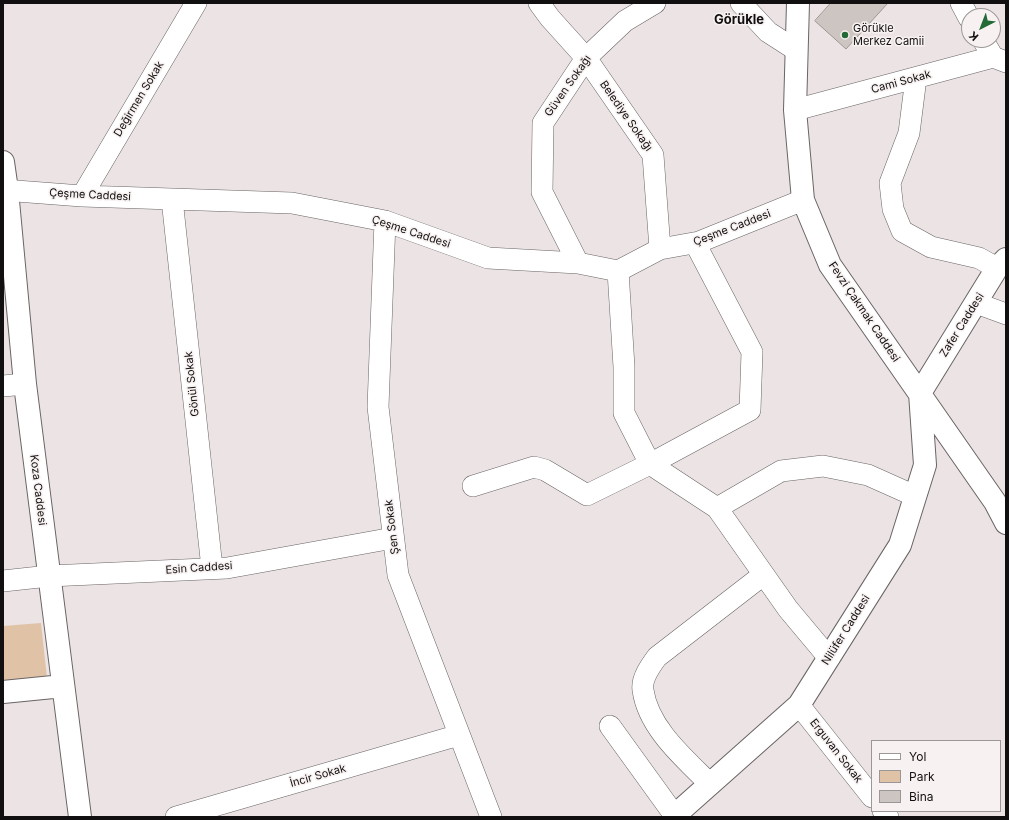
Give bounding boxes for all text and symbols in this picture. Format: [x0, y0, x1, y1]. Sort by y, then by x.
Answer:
north arrow [961, 8, 1001, 48]
district label: Görükle [714, 12, 764, 28]
place label: Görükle Merkez Camii [853, 22, 924, 48]
text: K [966, 28, 981, 44]
marker: Görükle Merkez Camii [840, 30, 850, 40]
street label: Güven Sokağı [542, 53, 594, 119]
street label: Değirmen Sokak [111, 59, 167, 139]
street label: Cami Sokak [870, 68, 932, 96]
street label: Belediye Sokağı [597, 78, 655, 154]
street label: Çeşme Caddesi [49, 186, 131, 204]
street label: Çeşme Caddesi [691, 207, 773, 249]
street label: Çeşme Caddesi [370, 213, 452, 251]
street label: Fevzi Çakmak Caddesi [826, 259, 902, 365]
street label: Zafer Caddesi [937, 291, 987, 359]
street label: Gönül Sokak [182, 351, 202, 417]
street label: Koza Caddesi [27, 454, 49, 526]
street label: Şen Sokak [382, 499, 402, 555]
street label: Esin Caddesi [165, 559, 233, 577]
street label: Nilüfer Caddesi [819, 593, 873, 667]
street label: Erguvan Sokak [807, 716, 865, 786]
legend [871, 740, 1001, 812]
text: Yol [909, 749, 926, 764]
street label: İncir Sokak [289, 762, 347, 790]
text: Park [909, 769, 935, 784]
text: Bina [909, 789, 934, 804]

